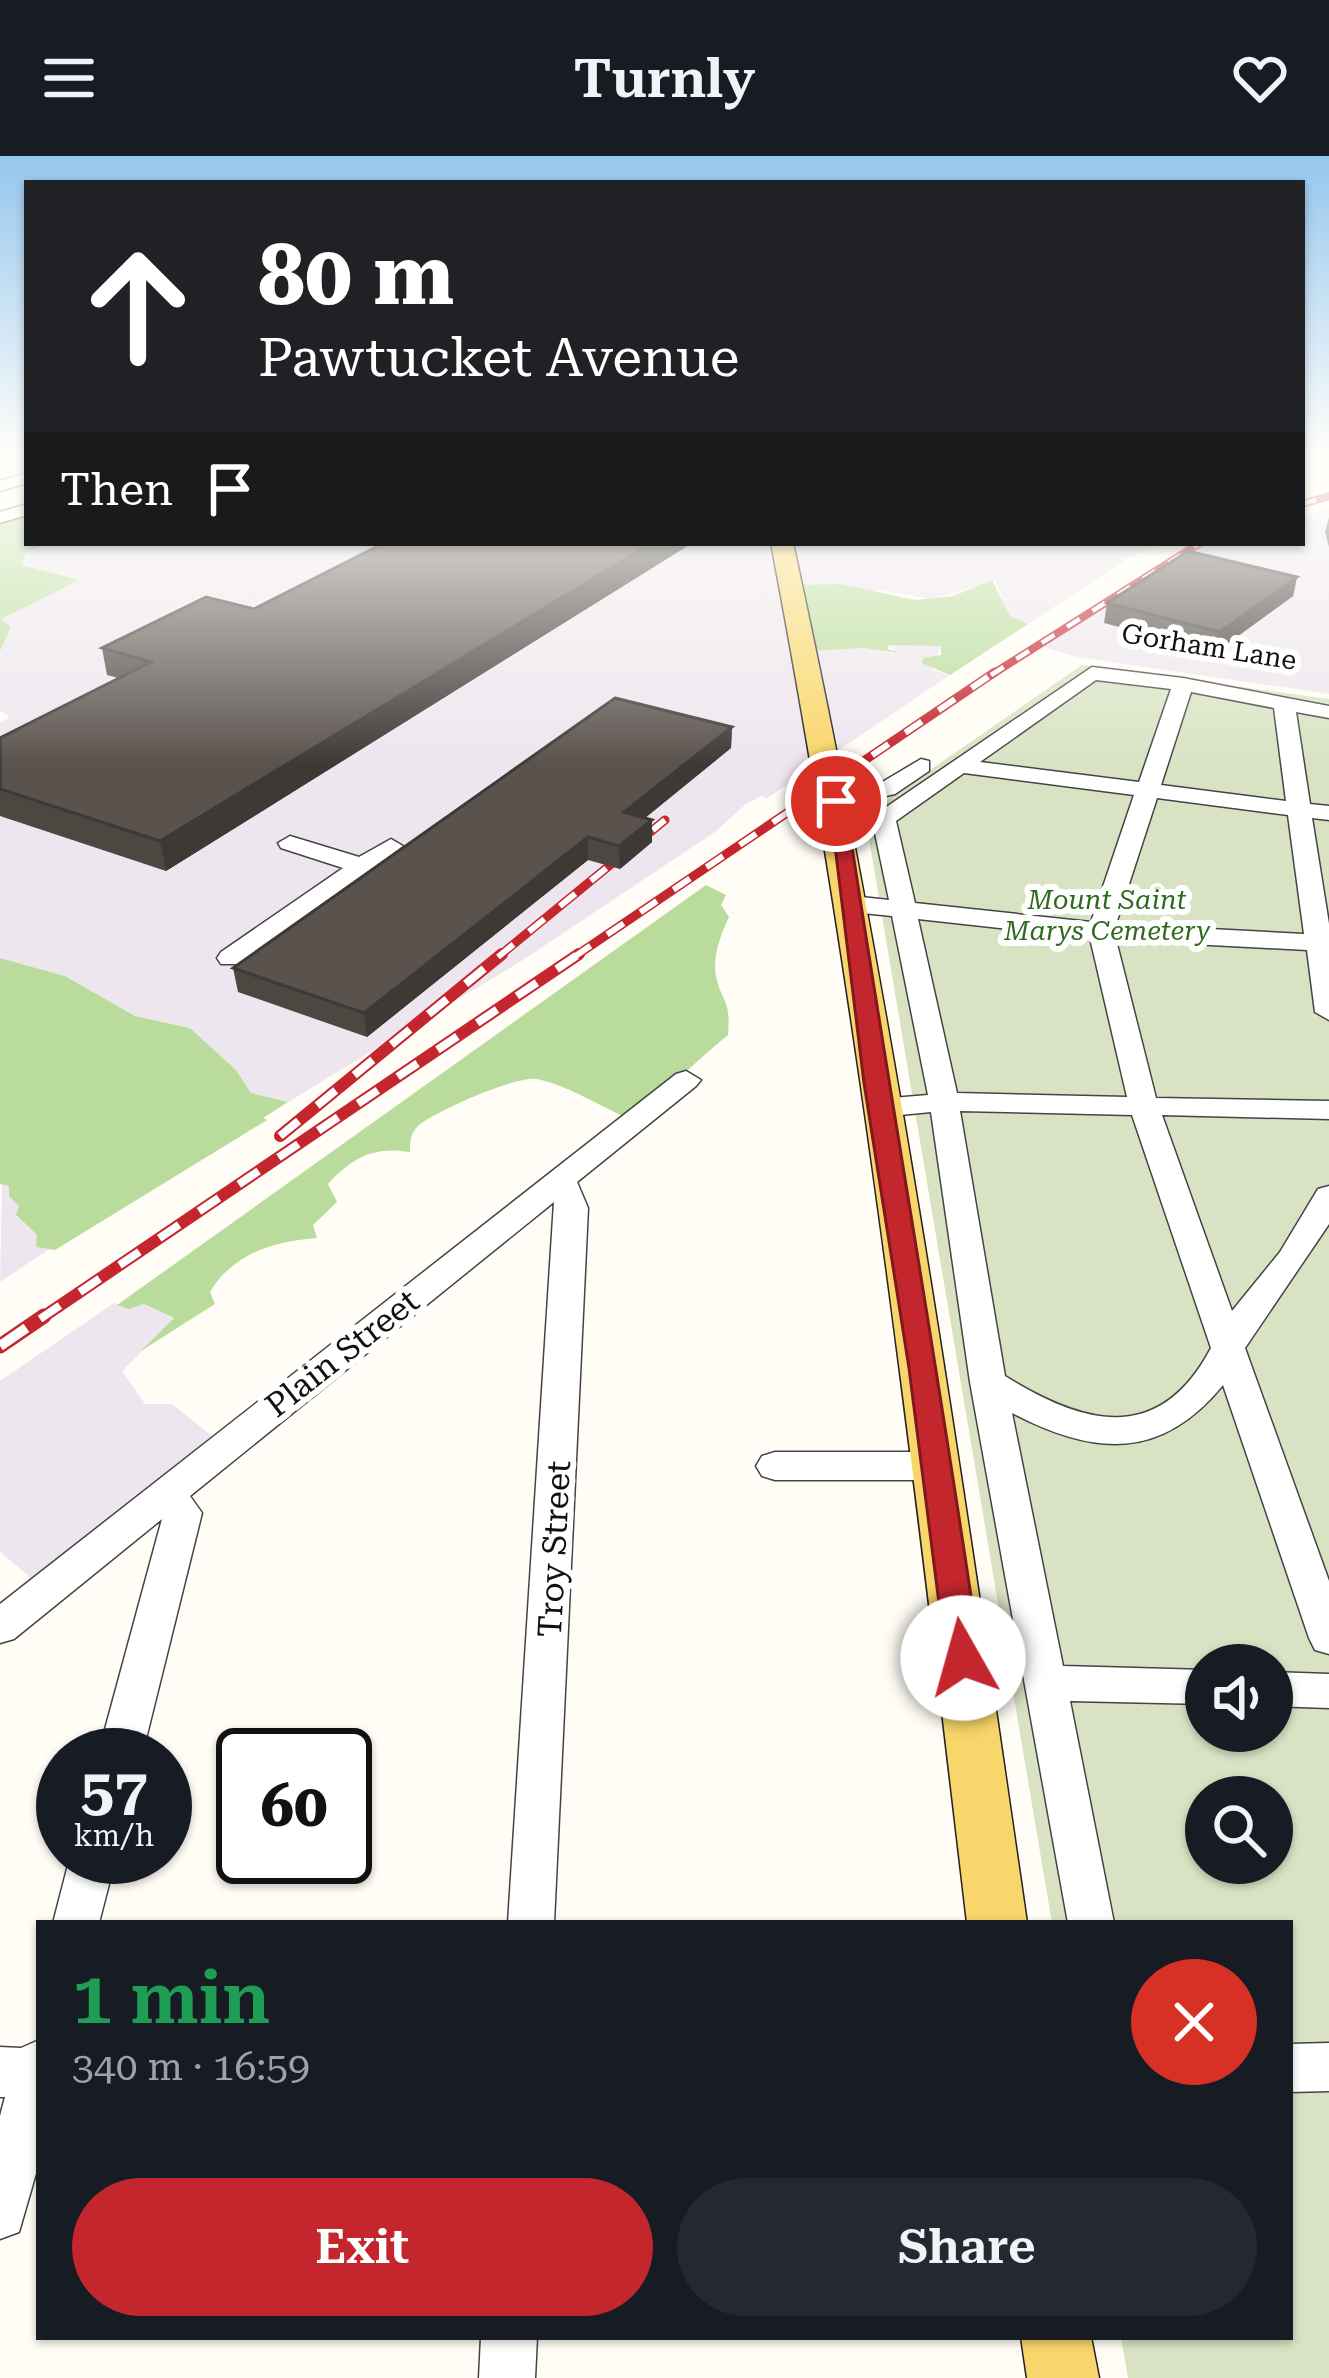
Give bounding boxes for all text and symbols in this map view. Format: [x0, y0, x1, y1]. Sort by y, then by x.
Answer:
icon: menu [36, 45, 102, 111]
icon: heart [1227, 45, 1293, 111]
text: Turnly [574, 47, 755, 110]
text: 80 m [258, 226, 454, 324]
icon: ahead [60, 228, 216, 384]
text: Pawtucket Avenue [258, 326, 739, 389]
icon: arrive [197, 456, 263, 522]
text: Then [60, 463, 173, 516]
street label: Gorham Lane [1119, 617, 1299, 677]
pin [785, 750, 887, 852]
icon: arrive [803, 768, 869, 834]
park label: Mount Saint Marys Cemetery [1003, 884, 1211, 947]
street label: Plain Street [258, 1281, 426, 1425]
street label: Troy Street [530, 1460, 578, 1638]
position arrow [900, 1595, 1026, 1721]
map controls [1185, 1644, 1293, 1884]
button: sound [1185, 1644, 1293, 1752]
speed limit sign: 60 [216, 1728, 372, 1884]
text: 57 [80, 1755, 148, 1826]
button: search [1185, 1776, 1293, 1884]
text: km/h [74, 1818, 154, 1853]
text: 1 min [72, 1956, 270, 2041]
button: close [1131, 1959, 1257, 2085]
text: 340 m · 16:59 [72, 2044, 310, 2090]
button: Exit [72, 2178, 653, 2316]
button: Share [677, 2178, 1257, 2316]

